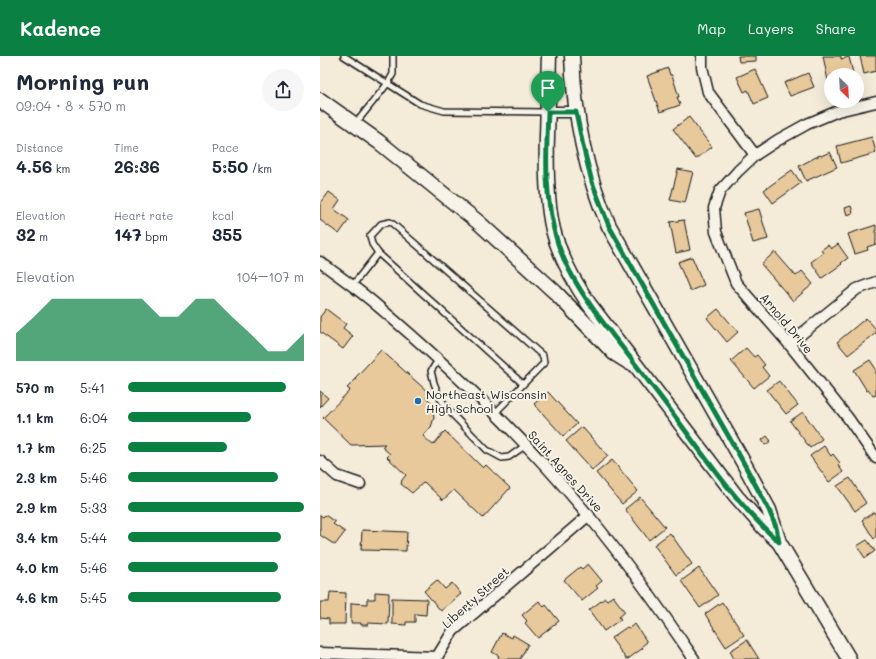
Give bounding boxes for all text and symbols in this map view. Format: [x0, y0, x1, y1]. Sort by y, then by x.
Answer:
text: Kadence [20, 16, 101, 41]
text: Map [697, 19, 726, 38]
text: Layers [748, 19, 794, 38]
text: Share [816, 19, 856, 38]
text: Morning run [16, 67, 149, 96]
north arrow [824, 68, 864, 108]
map controls [824, 68, 864, 108]
button: share [262, 69, 304, 111]
pin [531, 71, 565, 112]
icon: arrive [537, 77, 559, 99]
text: 09:04 · 8 × 570 m [16, 97, 126, 114]
text: Distance [16, 140, 63, 155]
text: Time [114, 140, 139, 155]
text: Pace [212, 140, 239, 155]
text: 4.56 [16, 155, 52, 177]
text: 26:36 [114, 155, 160, 177]
text: 5:50 [212, 155, 248, 177]
text: km [52, 161, 70, 176]
text: /km [248, 161, 272, 176]
text: Elevation [16, 208, 65, 223]
text: Heart rate [114, 208, 173, 223]
text: kcal [212, 208, 234, 223]
text: 32 [16, 223, 36, 245]
text: 147 [114, 223, 142, 245]
text: 355 [212, 223, 242, 245]
text: m [36, 229, 48, 244]
text: bpm [142, 229, 168, 244]
text: Elevation [16, 268, 74, 285]
text: 104–107 m [236, 268, 304, 285]
street label: Arnold Drive [757, 289, 817, 357]
text: 570 m [16, 379, 54, 396]
text: 5:41 [80, 379, 105, 396]
place label: Northeast Wisconsin High School [426, 386, 547, 416]
marker: Northeast Wisconsin High School [413, 396, 423, 406]
text: 1.1 km [16, 409, 54, 426]
text: 6:04 [80, 409, 108, 426]
street label: Saint Agnes Drive [525, 427, 607, 515]
text: 1.7 km [16, 439, 55, 456]
text: 6:25 [80, 439, 107, 456]
text: 2.3 km [16, 469, 57, 486]
text: 5:46 [80, 469, 107, 486]
text: 2.9 km [16, 499, 57, 516]
text: 5:33 [80, 499, 107, 516]
text: 3.4 km [16, 529, 58, 546]
text: 5:44 [80, 529, 107, 546]
text: 4.0 km [16, 559, 59, 576]
text: 5:46 [80, 559, 107, 576]
street label: Liberty Street [438, 563, 512, 631]
text: 4.6 km [16, 589, 58, 606]
text: 5:45 [80, 589, 107, 606]

